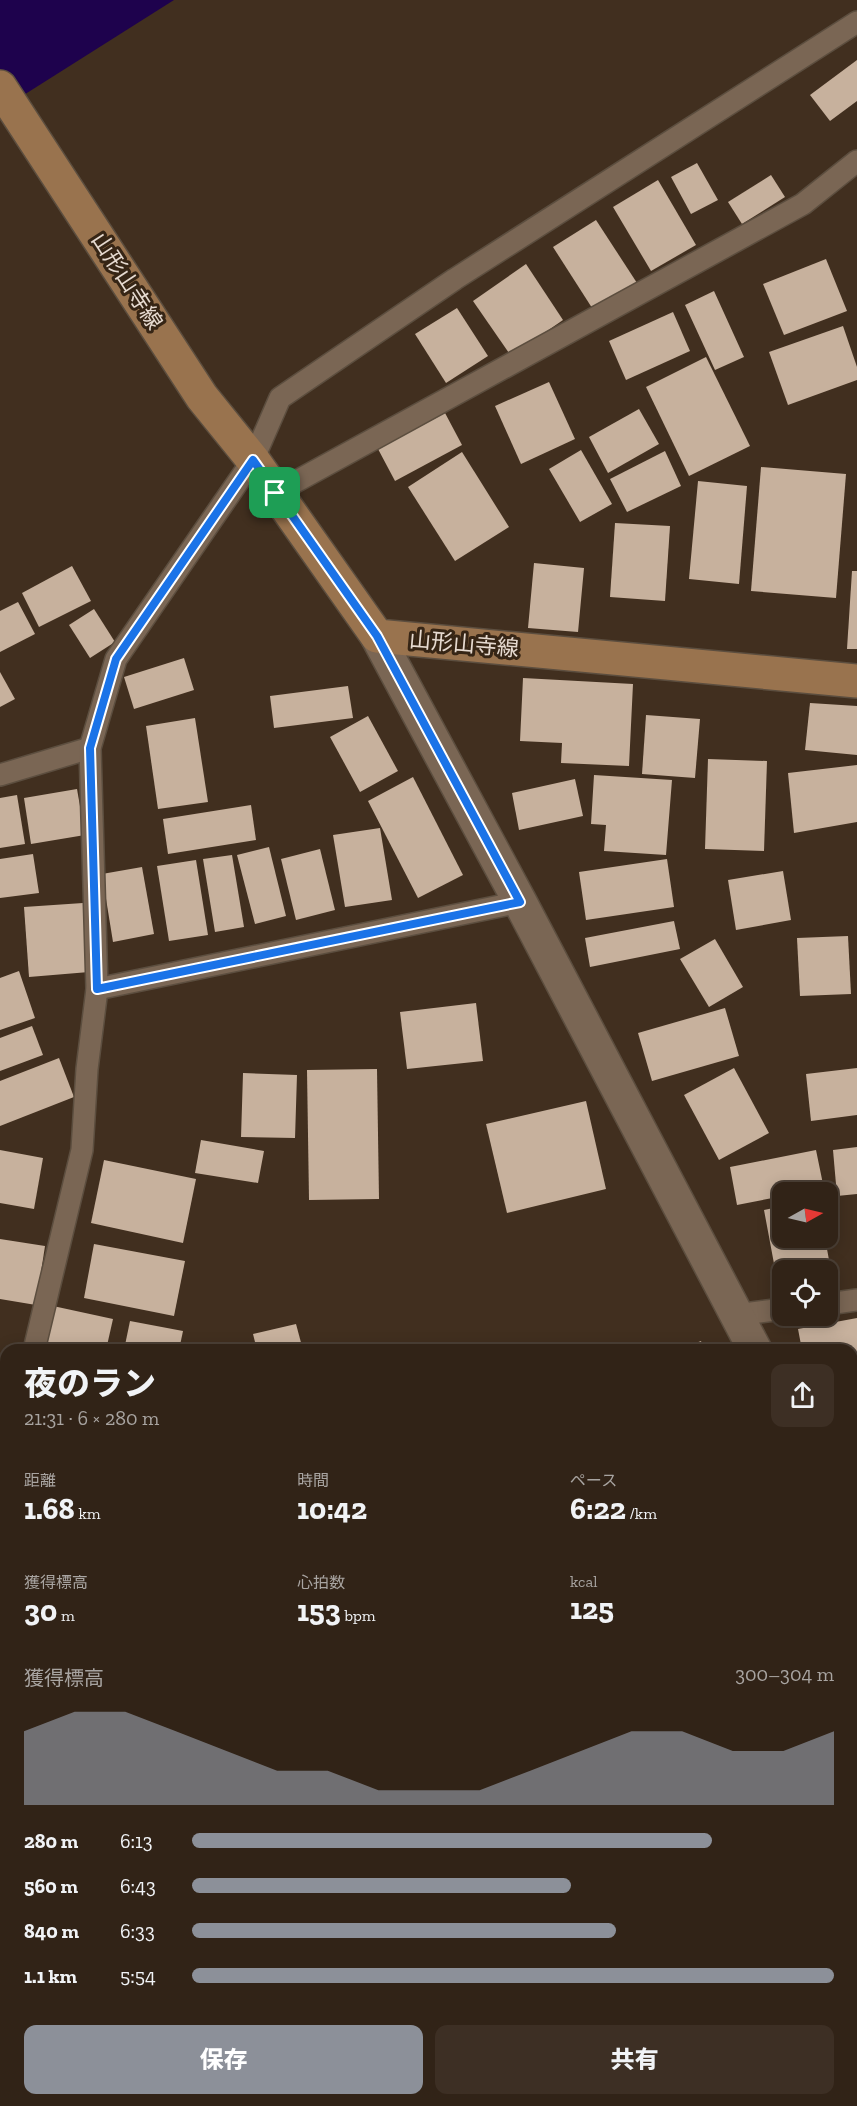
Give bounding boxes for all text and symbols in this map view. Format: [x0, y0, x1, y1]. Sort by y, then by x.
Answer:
street label: 山形山寺線 [86, 228, 168, 334]
pin [249, 467, 300, 518]
icon: arrive [258, 476, 291, 509]
street label: 山形山寺線 [408, 626, 520, 662]
north arrow [772, 1182, 838, 1248]
map controls [772, 1182, 838, 1326]
button: locate [772, 1260, 838, 1326]
text: 夜のラン [24, 1364, 156, 1403]
button: share [771, 1364, 834, 1427]
text: 21:31 · 6 × 280 m [24, 1406, 159, 1430]
text: 距離 [24, 1471, 56, 1490]
text: 時間 [297, 1471, 329, 1490]
text: ペース [570, 1471, 617, 1490]
text: 1.68 [24, 1491, 75, 1527]
text: 10:42 [297, 1491, 367, 1527]
text: 6:22 [570, 1491, 626, 1527]
text: km [75, 1504, 101, 1523]
text: /km [626, 1504, 657, 1523]
text: kcal [570, 1572, 597, 1591]
text: 獲得標高 [24, 1573, 88, 1592]
text: 心拍数 [297, 1573, 345, 1592]
text: 125 [570, 1591, 614, 1627]
text: 30 [24, 1593, 57, 1629]
text: 153 [297, 1593, 341, 1629]
text: m [57, 1606, 75, 1625]
text: bpm [341, 1606, 376, 1625]
text: 300–304 m [735, 1662, 834, 1686]
text: 獲得標高 [24, 1666, 104, 1690]
text: 280 m [24, 1829, 78, 1853]
text: 6:13 [120, 1829, 153, 1853]
text: 560 m [24, 1874, 78, 1898]
text: 6:43 [120, 1874, 156, 1898]
text: 840 m [24, 1919, 79, 1943]
text: 6:33 [120, 1919, 155, 1943]
text: 1.1 km [24, 1964, 77, 1988]
text: 5:54 [120, 1964, 156, 1988]
button: 保存 [24, 2025, 423, 2094]
button: 共有 [435, 2025, 834, 2094]

